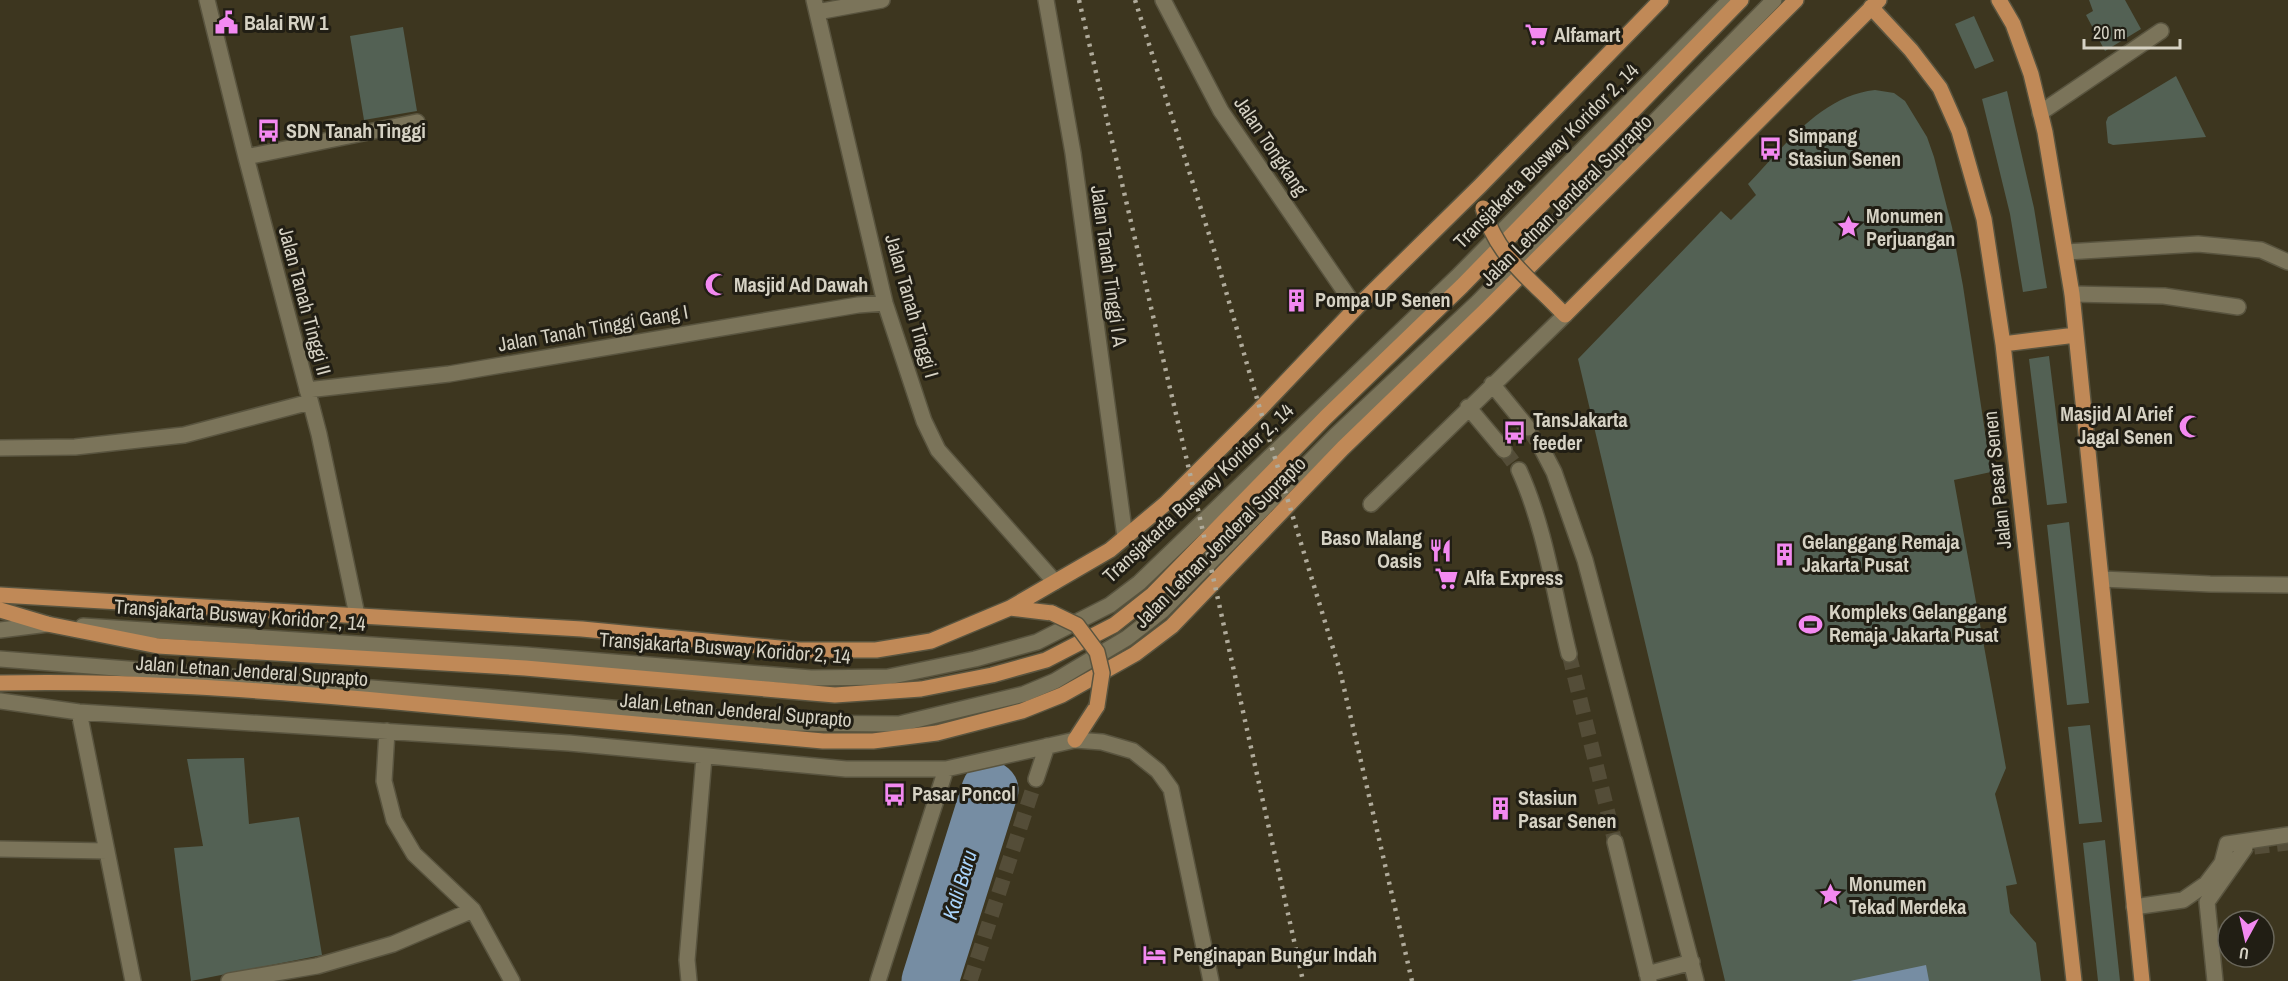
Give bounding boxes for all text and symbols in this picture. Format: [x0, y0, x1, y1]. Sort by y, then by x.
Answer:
place label: Balai RW 1 [244, 9, 329, 36]
public building icon: Balai RW 1 [213, 10, 239, 36]
scale bar [2084, 12, 2180, 50]
text: 20 m [2093, 20, 2126, 45]
place label: Alfamart [1554, 21, 1621, 48]
supermarket icon: Alfamart [1523, 22, 1549, 48]
street label: Transjakarta Busway Koridor 2, 14 [1447, 57, 1644, 254]
street label: Jalan Tongkang [1228, 91, 1315, 201]
street label: Jalan Letnan Jenderal Suprapto [1474, 108, 1657, 291]
place label: SDN Tanah Tinggi [286, 117, 426, 144]
bus stop icon: SDN Tanah Tinggi [255, 118, 281, 144]
place label: Simpang Stasiun Senen [1788, 122, 1901, 172]
bus stop icon: Simpang Stasiun Senen [1757, 135, 1783, 161]
street label: Jalan Tanah Tinggi I A [1085, 184, 1134, 348]
place label: Monumen Perjuangan [1866, 202, 1955, 252]
place icon: Monumen Perjuangan [1835, 214, 1861, 240]
street label: Jalan Tanah Tinggi II [273, 224, 338, 378]
street label: Jalan Tanah Tinggi I [879, 231, 946, 381]
place label: Masjid Ad Dawah [734, 271, 868, 298]
mosque icon: Masjid Ad Dawah [703, 272, 729, 298]
place label: Pompa UP Senen [1315, 286, 1451, 313]
building icon: Pompa UP Senen [1284, 287, 1310, 313]
street label: Jalan Tanah Tinggi Gang I [496, 297, 690, 358]
street label: Transjakarta Busway Koridor 2, 14 [1096, 397, 1299, 588]
place label: Masjid Al Arief Jagal Senen [2060, 400, 2174, 450]
place label: TansJakarta feeder [1533, 406, 1628, 456]
street label: Jalan Pasar Senen [1976, 410, 2017, 550]
mosque icon: Masjid Al Arief Jagal Senen [2178, 413, 2204, 439]
bus stop icon: TansJakarta feeder [1502, 419, 1528, 445]
street label: Jalan Letnan Jenderal Suprapto [1128, 450, 1311, 633]
place label: Baso Malang Oasis [1321, 524, 1422, 574]
place label: Gelanggang Remaja Jakarta Pusat [1802, 528, 1960, 578]
restaurant icon: Baso Malang Oasis [1427, 537, 1453, 563]
building icon: Gelanggang Remaja Jakarta Pusat [1771, 541, 1797, 567]
place label: Alfa Express [1464, 564, 1563, 591]
supermarket icon: Alfa Express [1433, 565, 1459, 591]
street label: Transjakarta Busway Koridor 2, 14 [113, 592, 367, 637]
place label: Kompleks Gelanggang Remaja Jakarta Pusat [1829, 598, 2007, 648]
sports icon: Kompleks Gelanggang Remaja Jakarta Pusat [1798, 611, 1824, 637]
street label: Transjakarta Busway Koridor 2, 14 [598, 625, 852, 670]
street label: Jalan Letnan Jenderal Suprapto [135, 649, 369, 692]
street label: Jalan Letnan Jenderal Suprapto [619, 686, 853, 733]
place label: Pasar Poncol [912, 780, 1016, 807]
bus stop icon: Pasar Poncol [881, 781, 907, 807]
place label: Stasiun Pasar Senen [1518, 784, 1616, 834]
building icon: Stasiun Pasar Senen [1487, 796, 1513, 822]
water label: Kali Baru [935, 846, 984, 923]
place label: Monumen Tekad Merdeka [1849, 870, 1966, 920]
place icon: Monumen Tekad Merdeka [1818, 882, 1844, 908]
north arrow [2216, 909, 2276, 969]
place label: Penginapan Bungur Indah [1173, 941, 1377, 968]
hotel icon: Penginapan Bungur Indah [1142, 942, 1168, 968]
text: U [2238, 942, 2250, 965]

